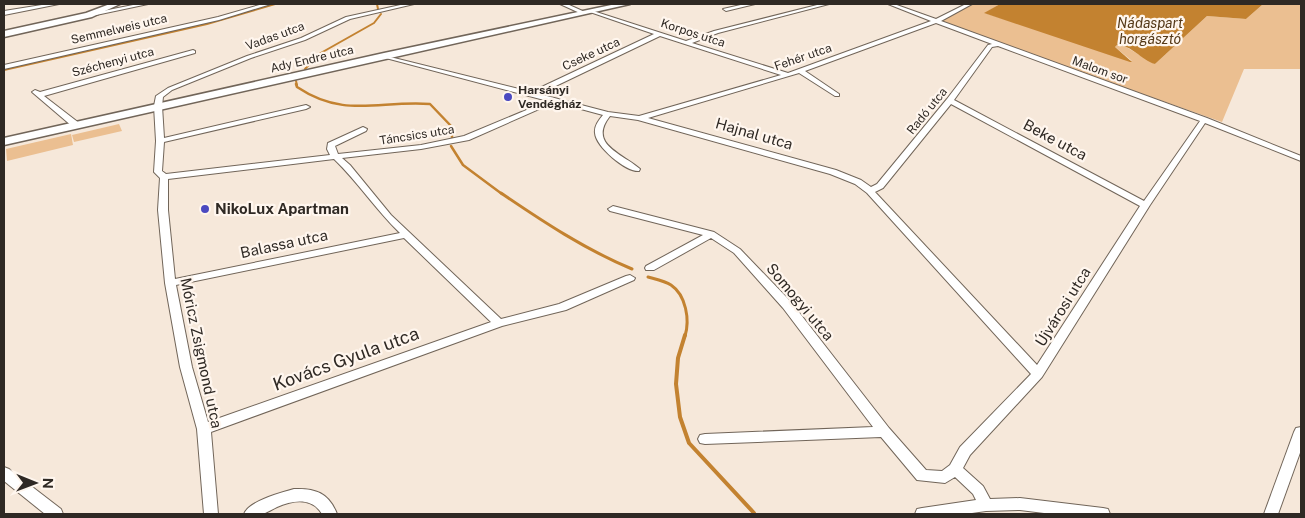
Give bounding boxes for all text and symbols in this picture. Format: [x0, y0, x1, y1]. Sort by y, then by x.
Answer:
street label: Semmelweis utca [70, 11, 168, 47]
water label: Nádaspart horgásztó [1117, 15, 1184, 47]
street label: Korpos utca [659, 16, 727, 50]
street label: Vadas utca [244, 19, 306, 53]
street label: Cseke utca [560, 35, 622, 73]
street label: Fehér utca [773, 41, 833, 73]
street label: Ady Endre utca [269, 43, 355, 75]
street label: Széchenyi utca [71, 44, 155, 80]
street label: Malom sor [1070, 53, 1130, 87]
place label: Harsányi Vendégház [518, 83, 581, 111]
street label: Radó utca [904, 85, 950, 137]
marker: Harsányi Vendégház [502, 91, 514, 103]
street label: Hajnal utca [714, 114, 795, 153]
street label: Beke utca [1021, 116, 1090, 163]
street label: Táncsics utca [379, 122, 455, 148]
place label: NikoLux Apartman [215, 200, 349, 217]
marker: NikoLux Apartman [199, 203, 211, 215]
street label: Balassa utca [239, 226, 329, 261]
street label: Somogyi utca [763, 260, 838, 344]
street label: Újvárosi utca [1031, 264, 1094, 349]
street label: Móricz Zsigmond utca [177, 276, 226, 430]
street label: Kovács Gyula utca [270, 322, 422, 395]
north arrow [10, 458, 60, 508]
text: N [40, 478, 56, 489]

